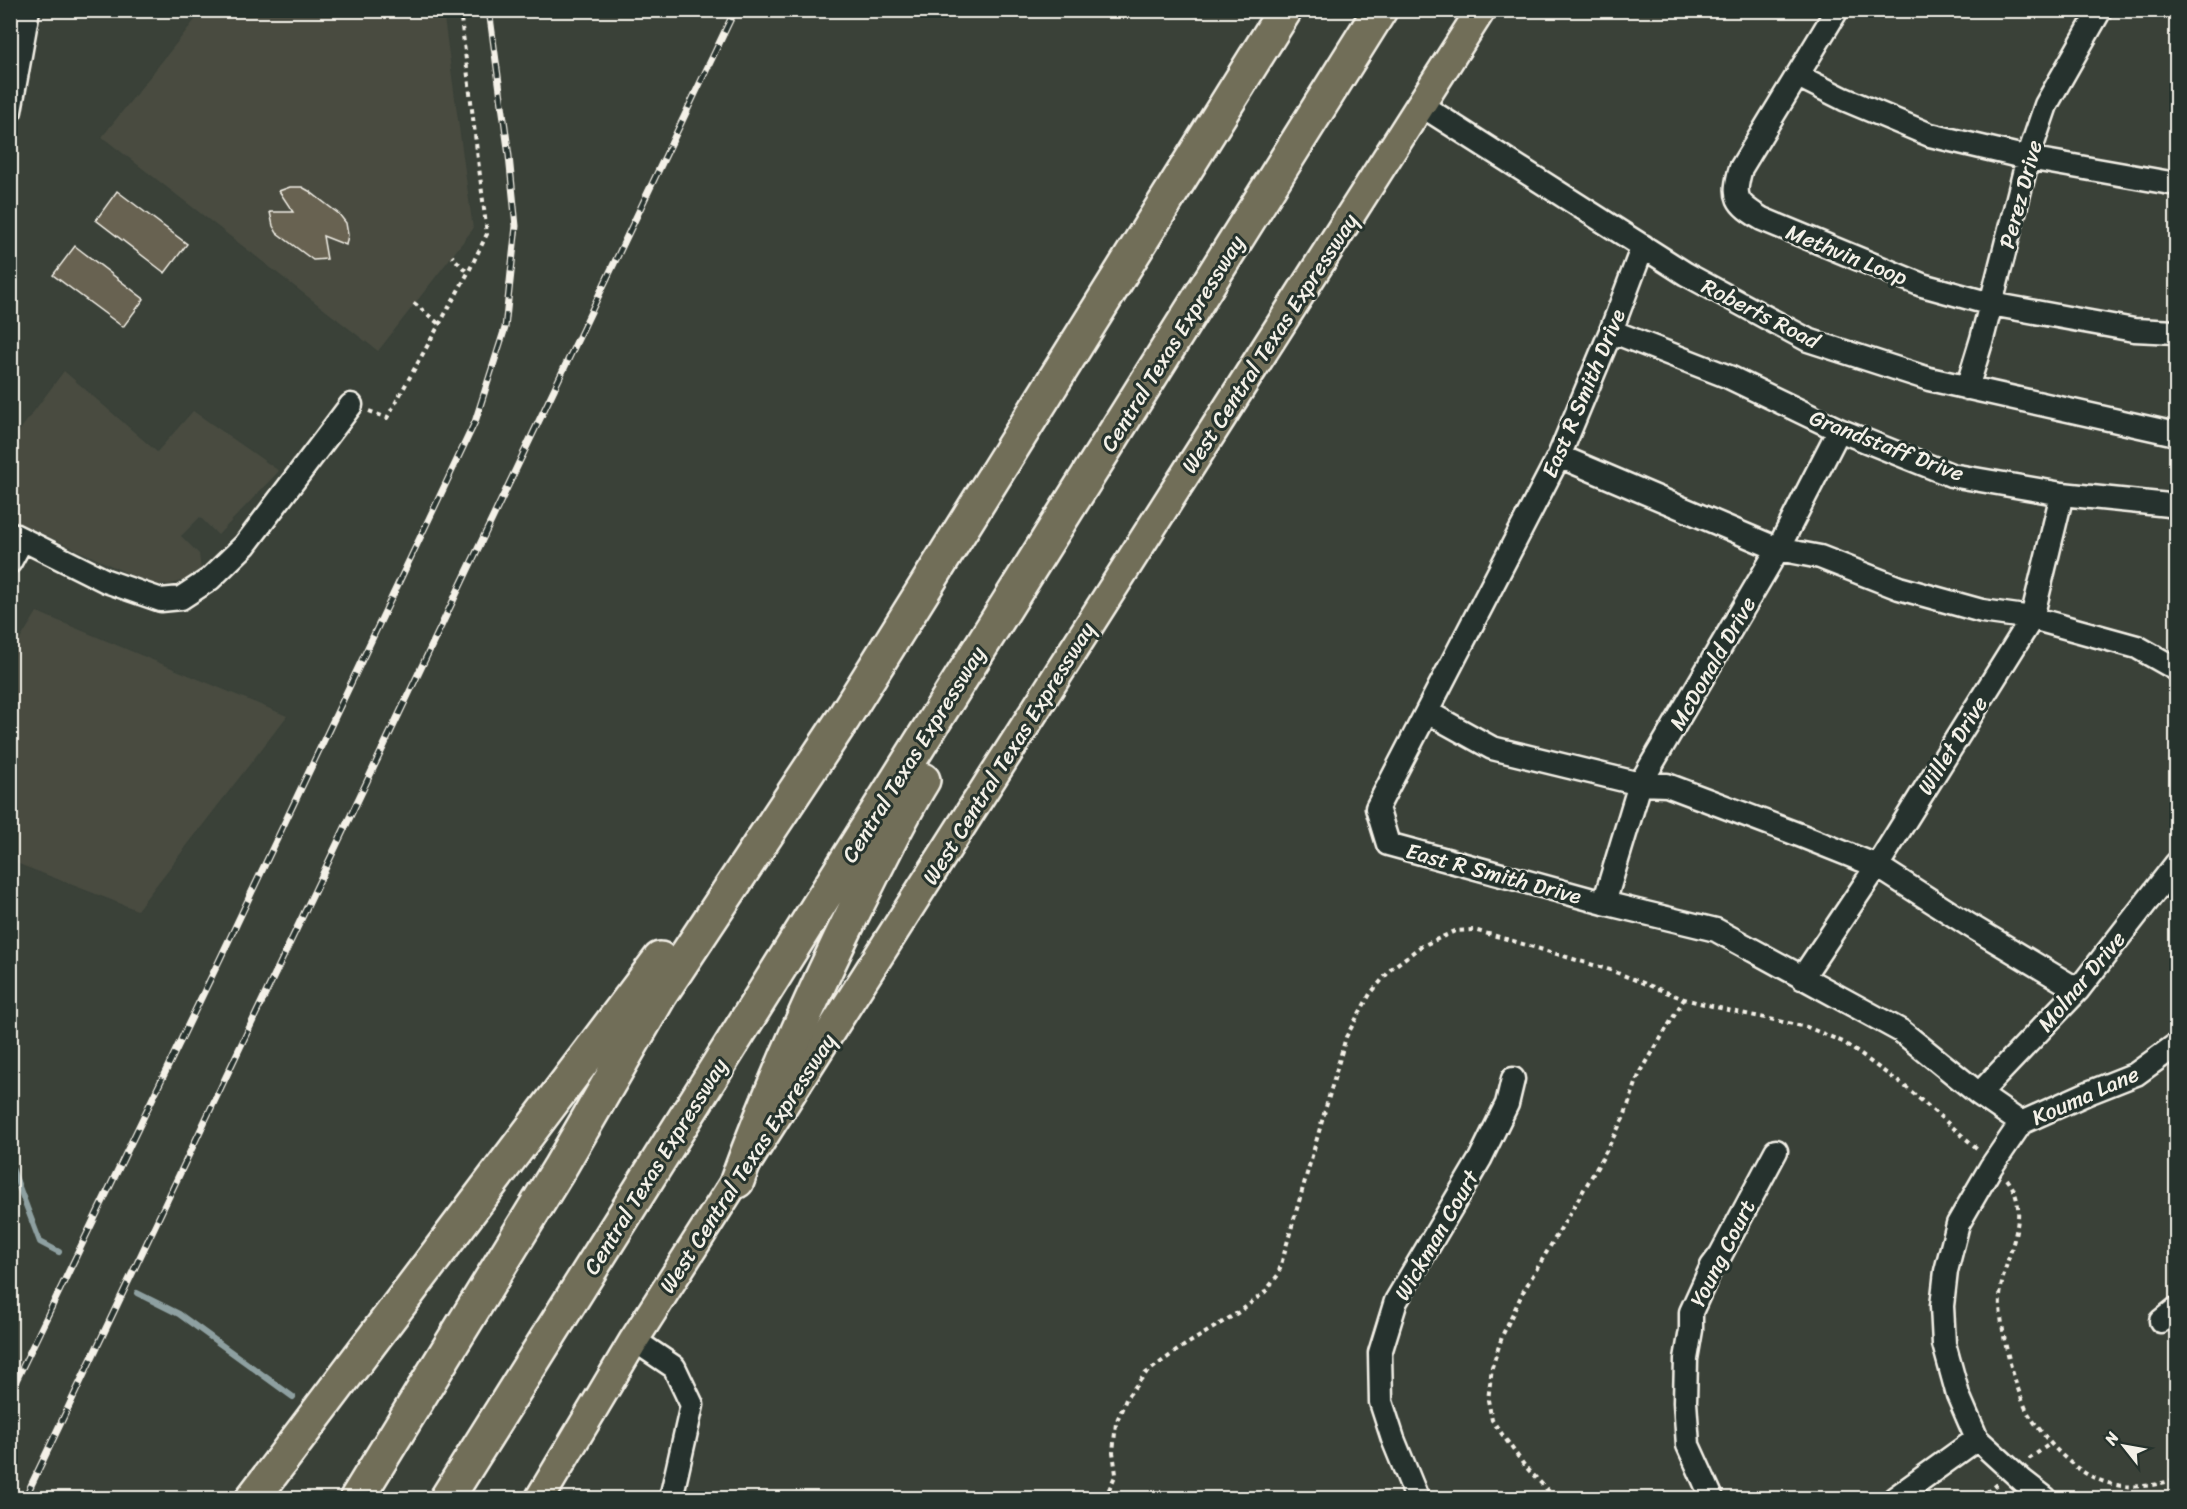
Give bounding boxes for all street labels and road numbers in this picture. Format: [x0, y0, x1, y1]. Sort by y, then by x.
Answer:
street label: Perez Drive [1987, 135, 2054, 253]
street label: West Central Texas Expressway [1170, 205, 1369, 481]
street label: Methvin Loop [1780, 212, 1914, 297]
street label: Central Texas Expressway [1090, 227, 1255, 459]
street label: Roberts Road [1695, 267, 1828, 361]
street label: East R Smith Drive [1530, 302, 1637, 484]
street label: Grandstaff Drive [1804, 398, 1970, 493]
street label: McDonald Drive [1658, 589, 1767, 738]
street label: West Central Texas Expressway [911, 613, 1106, 893]
street label: Central Texas Expressway [831, 638, 996, 870]
street label: Willet Drive [1906, 688, 1998, 803]
street label: East R Smith Drive [1402, 831, 1586, 916]
street label: Molnar Drive [2027, 922, 2136, 1041]
street label: West Central Texas Expressway [653, 1028, 841, 1298]
street label: Central Texas Expressway [577, 1052, 733, 1280]
street label: Kouma Lane [2025, 1054, 2145, 1137]
street label: Wickman Court [1383, 1162, 1490, 1308]
street label: Young Court [1679, 1192, 1766, 1314]

